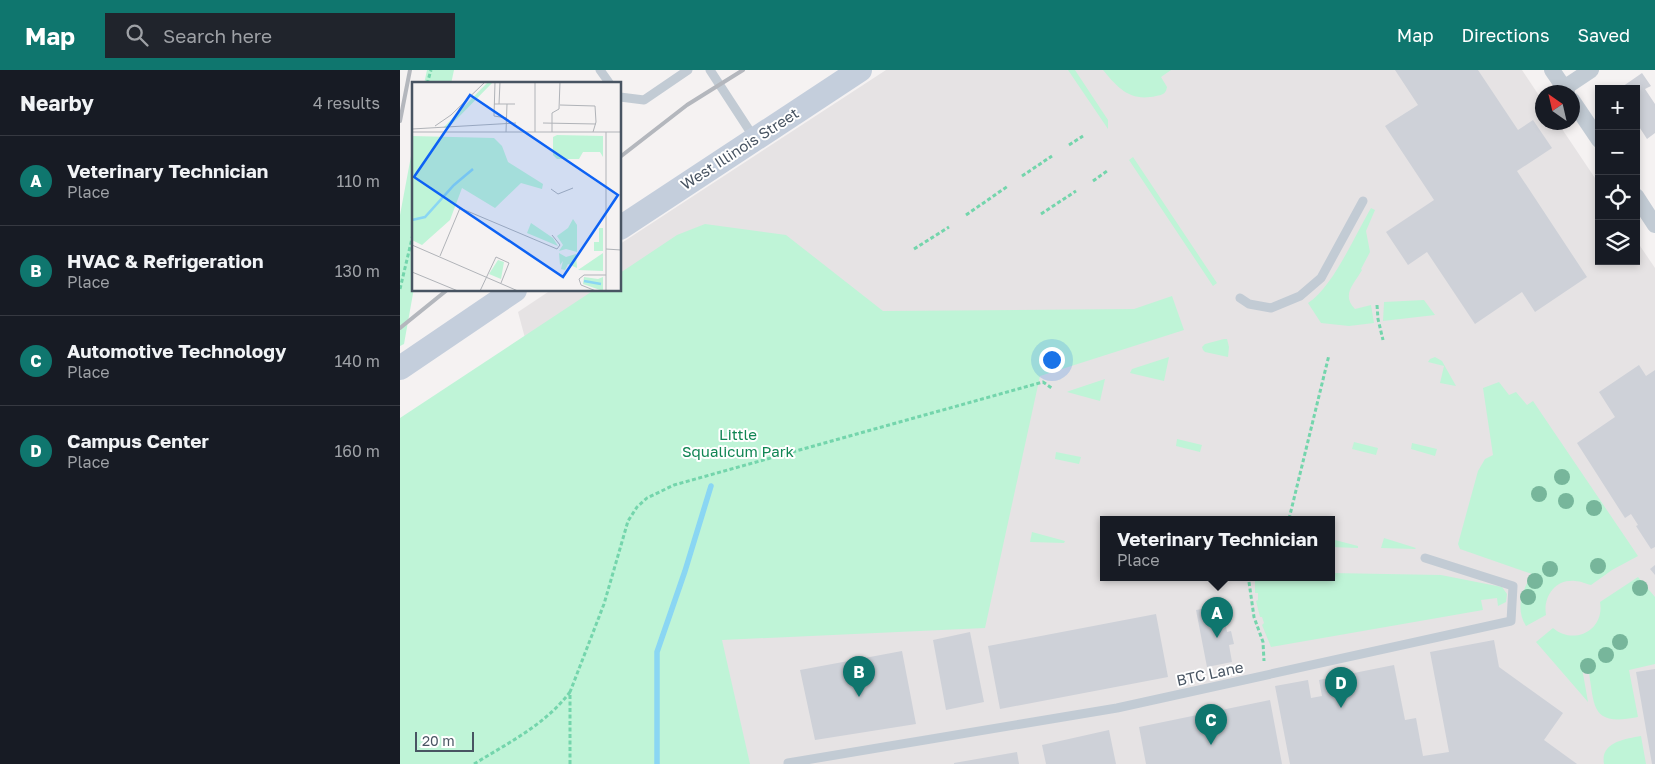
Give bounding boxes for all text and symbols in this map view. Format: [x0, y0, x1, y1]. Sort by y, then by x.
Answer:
search box [105, 13, 455, 58]
text: Map [25, 21, 75, 50]
icon: search [123, 21, 151, 49]
text: Search here [163, 24, 272, 47]
text: Map [1397, 24, 1433, 46]
text: Directions [1461, 24, 1549, 46]
text: Saved [1577, 24, 1630, 46]
inset map [412, 82, 621, 291]
north arrow [1535, 85, 1580, 130]
map controls [1595, 85, 1640, 265]
button: + [1595, 85, 1640, 130]
text: Nearby [20, 90, 94, 116]
text: 4 results [313, 93, 380, 113]
street label: West Illinois Street [677, 103, 802, 193]
button: − [1595, 130, 1640, 175]
text: Veterinary Technician [67, 159, 268, 182]
text: A [30, 171, 42, 191]
text: 110 m [336, 171, 380, 191]
button: locate [1595, 175, 1640, 220]
text: Place [67, 182, 110, 202]
button: layers [1595, 220, 1640, 265]
text: HVAC & Refrigeration [67, 249, 263, 272]
text: B [30, 261, 42, 281]
text: 130 m [335, 261, 380, 281]
text: Place [67, 272, 110, 292]
text: Automotive Technology [67, 339, 286, 362]
your location [1039, 347, 1065, 373]
text: C [30, 351, 42, 371]
text: 140 m [334, 351, 380, 371]
text: Place [67, 362, 110, 382]
park label: Little Squalicum Park [682, 425, 794, 460]
text: Campus Center [67, 429, 209, 452]
text: D [30, 441, 42, 461]
text: 160 m [334, 441, 380, 461]
text: Place [67, 452, 110, 472]
popup [1100, 516, 1335, 581]
text: Veterinary Technician [1117, 527, 1318, 550]
text: Place [1117, 550, 1160, 570]
pin: A [1201, 597, 1233, 638]
pin: B [843, 656, 875, 697]
street label: BTC Lane [1175, 657, 1245, 689]
pin: D [1325, 667, 1357, 708]
pin: C [1195, 704, 1227, 745]
scale bar [415, 729, 474, 752]
text: 20 m [422, 732, 455, 749]

